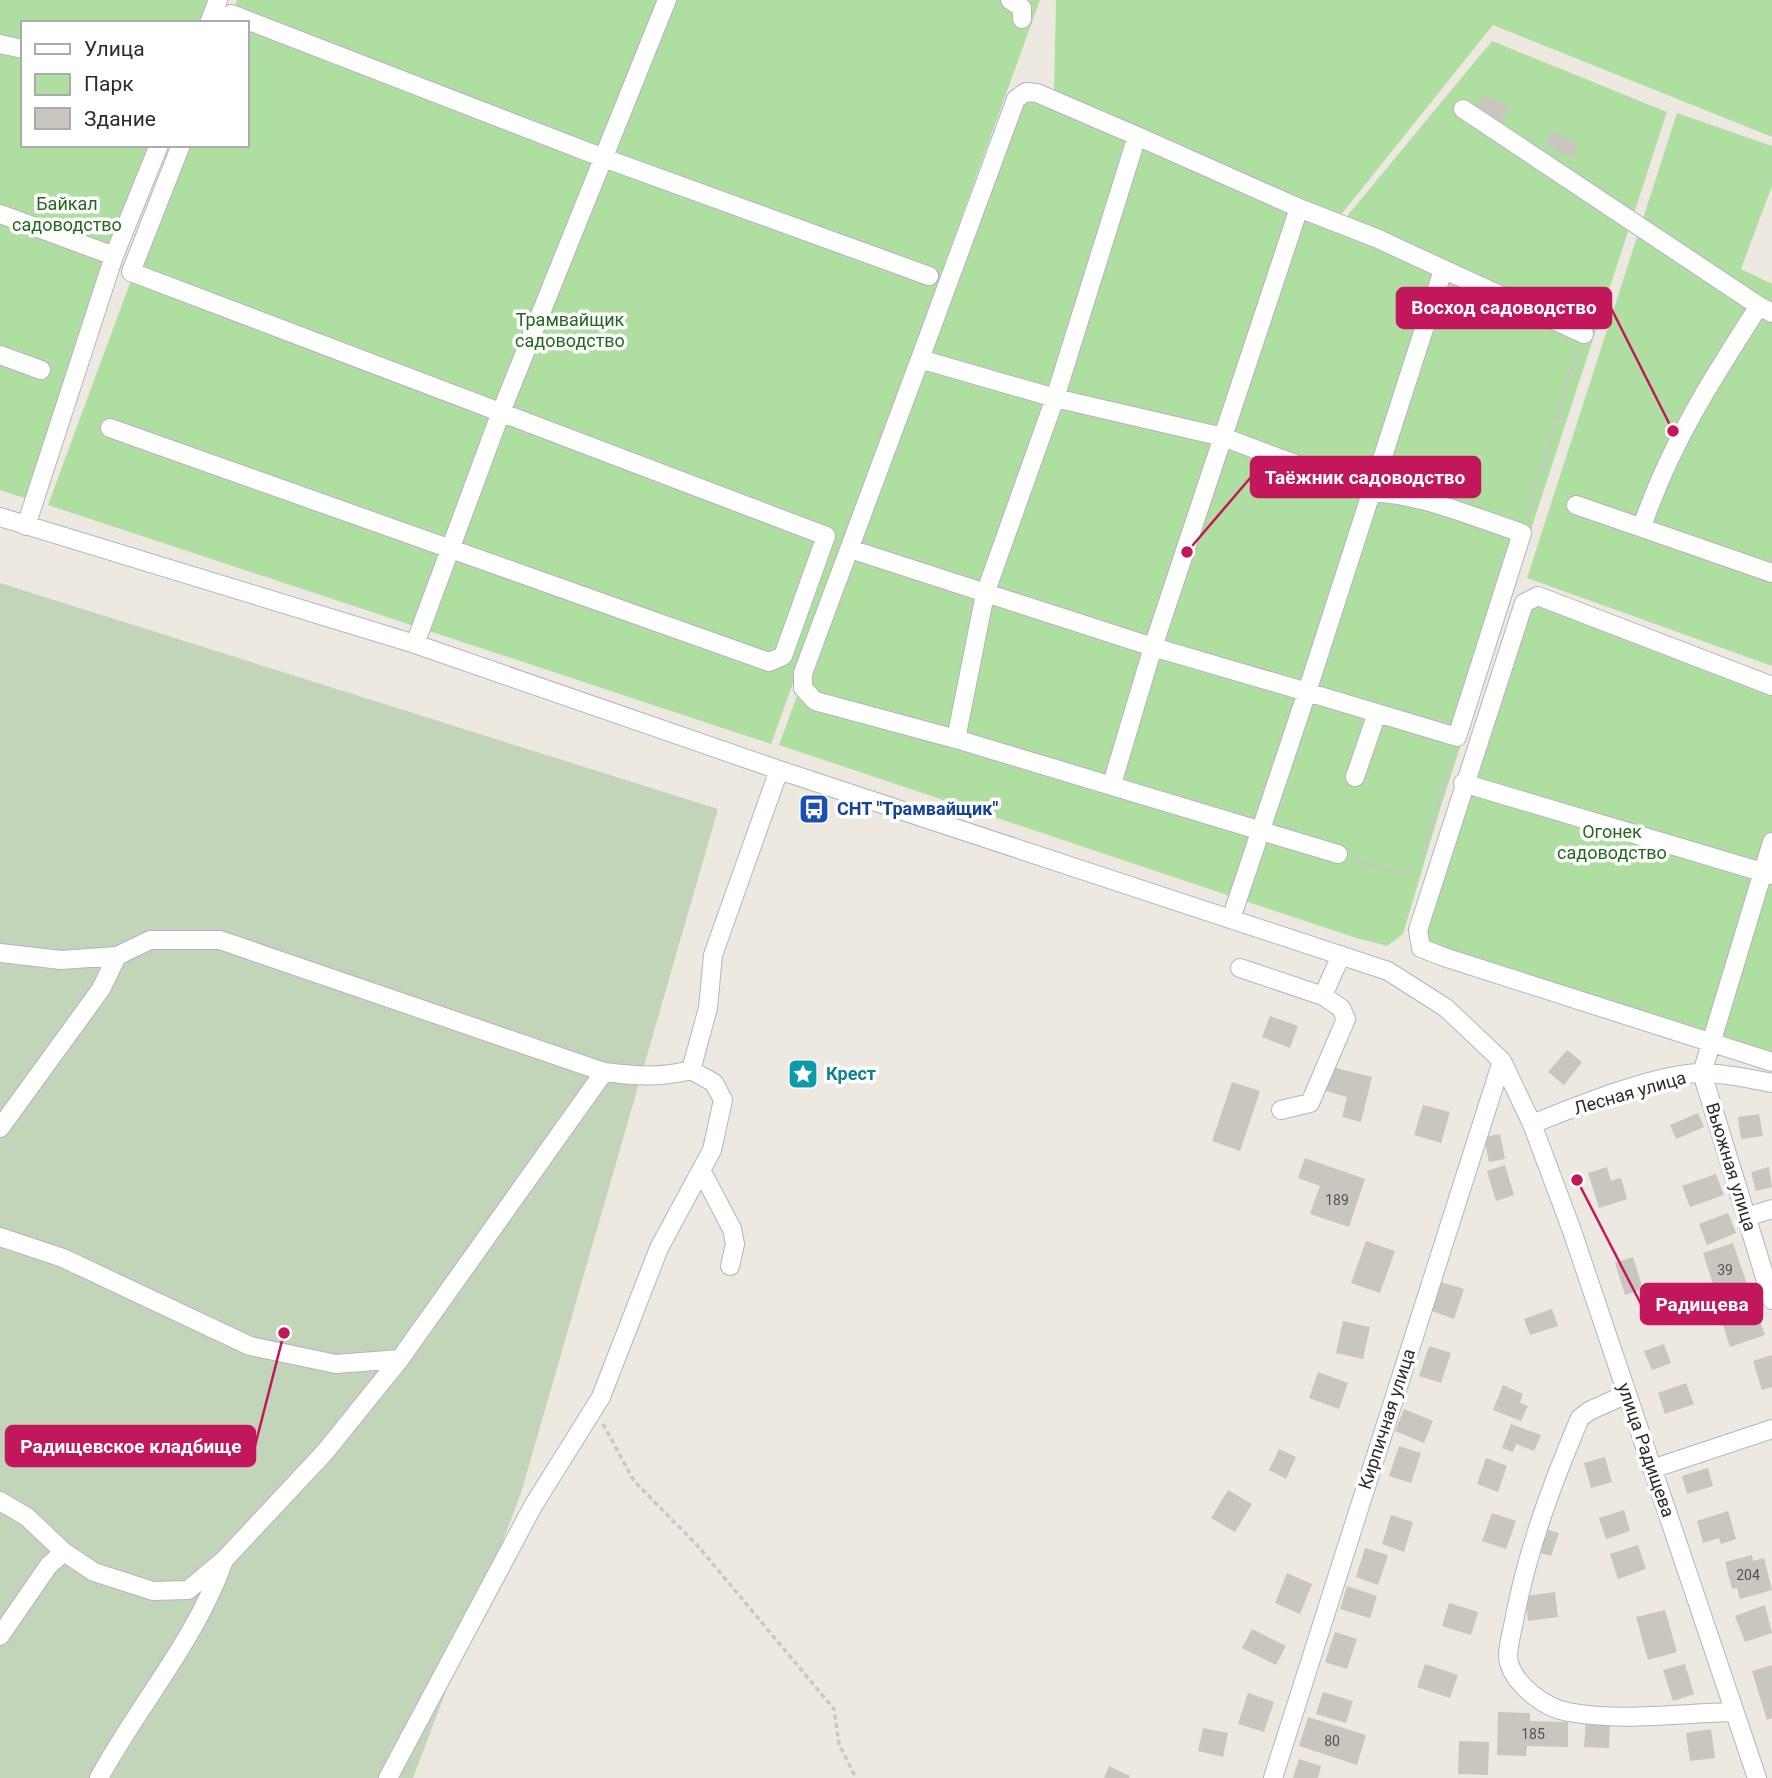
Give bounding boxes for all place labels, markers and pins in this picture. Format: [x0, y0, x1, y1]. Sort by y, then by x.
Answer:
callout: Восход садоводство [1397, 288, 1611, 328]
callout: Таёжник садоводство [1251, 457, 1480, 497]
bus stop icon: СНТ "Трамвайщик" [797, 792, 831, 826]
place label: СНТ "Трамвайщик" [837, 798, 998, 819]
place icon: Крест [786, 1057, 820, 1091]
place label: Крест [826, 1063, 876, 1084]
callout: Радищева [1641, 1284, 1762, 1324]
callout: Радищевское кладбище [6, 1426, 255, 1466]

